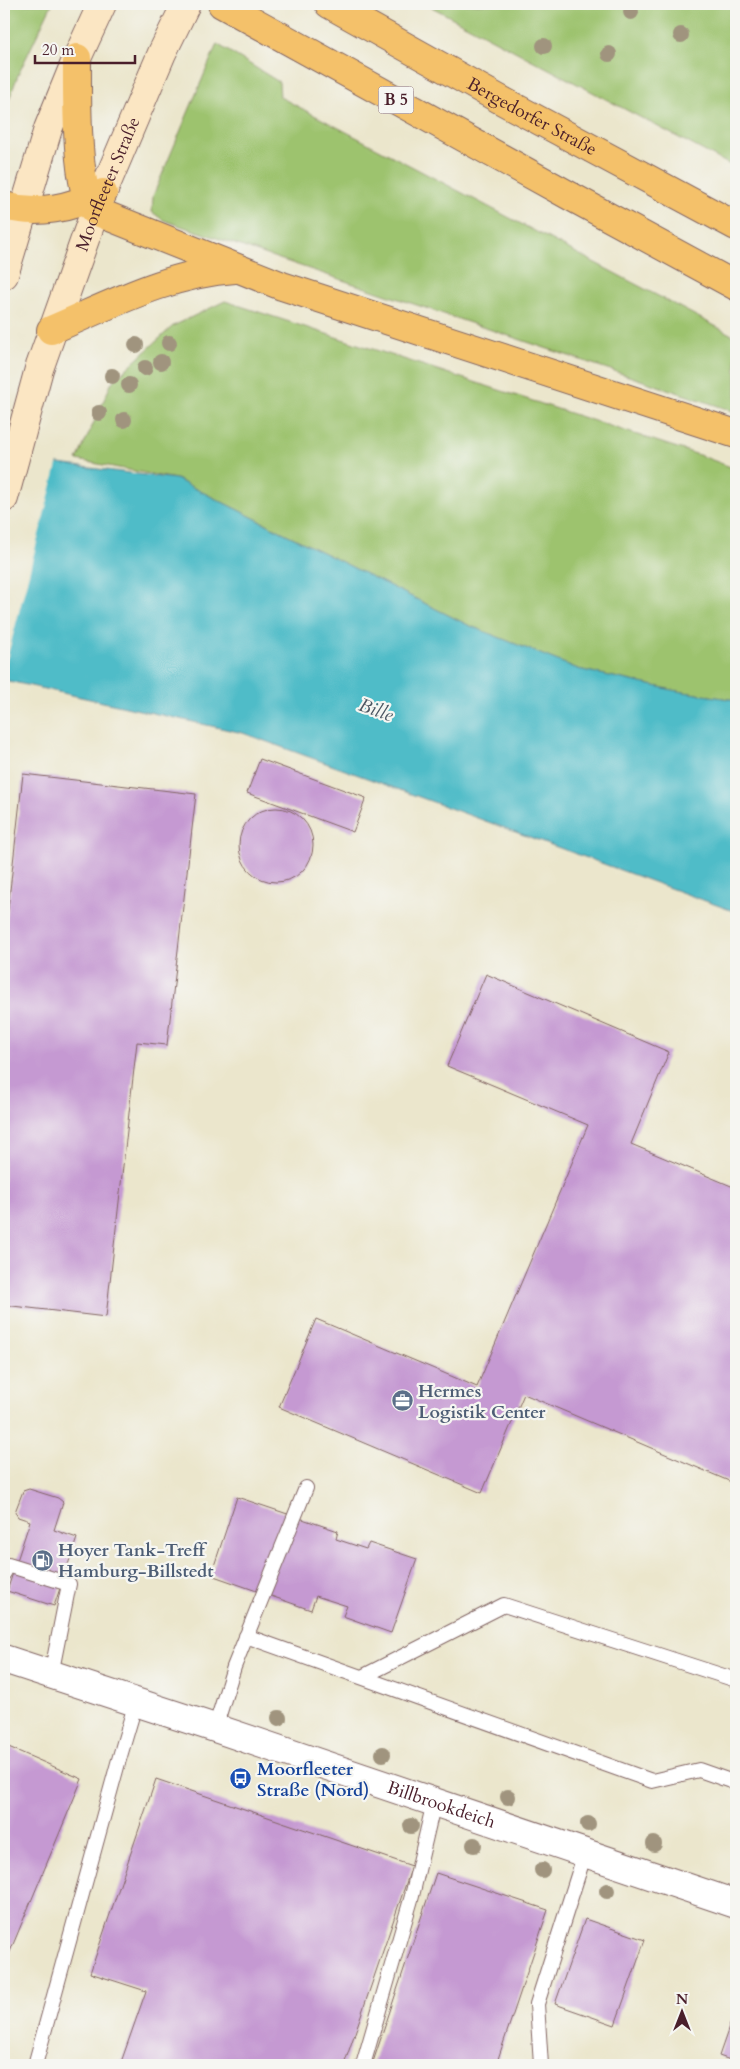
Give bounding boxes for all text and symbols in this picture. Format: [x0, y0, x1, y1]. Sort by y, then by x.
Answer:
scale bar [35, 32, 135, 64]
text: 20 m [42, 40, 74, 60]
street label: Bergedorfer Straße [462, 71, 601, 162]
road number: B 5 [378, 86, 414, 114]
street label: Moorfleeter Straße [69, 113, 146, 255]
water label: Bille [355, 692, 398, 728]
place label: Hermes Logistik Center [418, 1379, 546, 1425]
office icon: Hermes Logistik Center [390, 1389, 414, 1413]
place label: Hoyer Tank-Treff Hamburg-Billstedt [58, 1538, 214, 1584]
fuel station icon: Hoyer Tank-Treff Hamburg-Billstedt [30, 1548, 54, 1572]
place label: Moorfleeter Straße (Nord) [257, 1757, 369, 1803]
bus stop icon: Moorfleeter Straße (Nord) [229, 1767, 253, 1791]
street label: Billbrookdeich [384, 1775, 499, 1834]
north arrow [658, 1986, 708, 2036]
text: N [676, 1990, 688, 2009]

